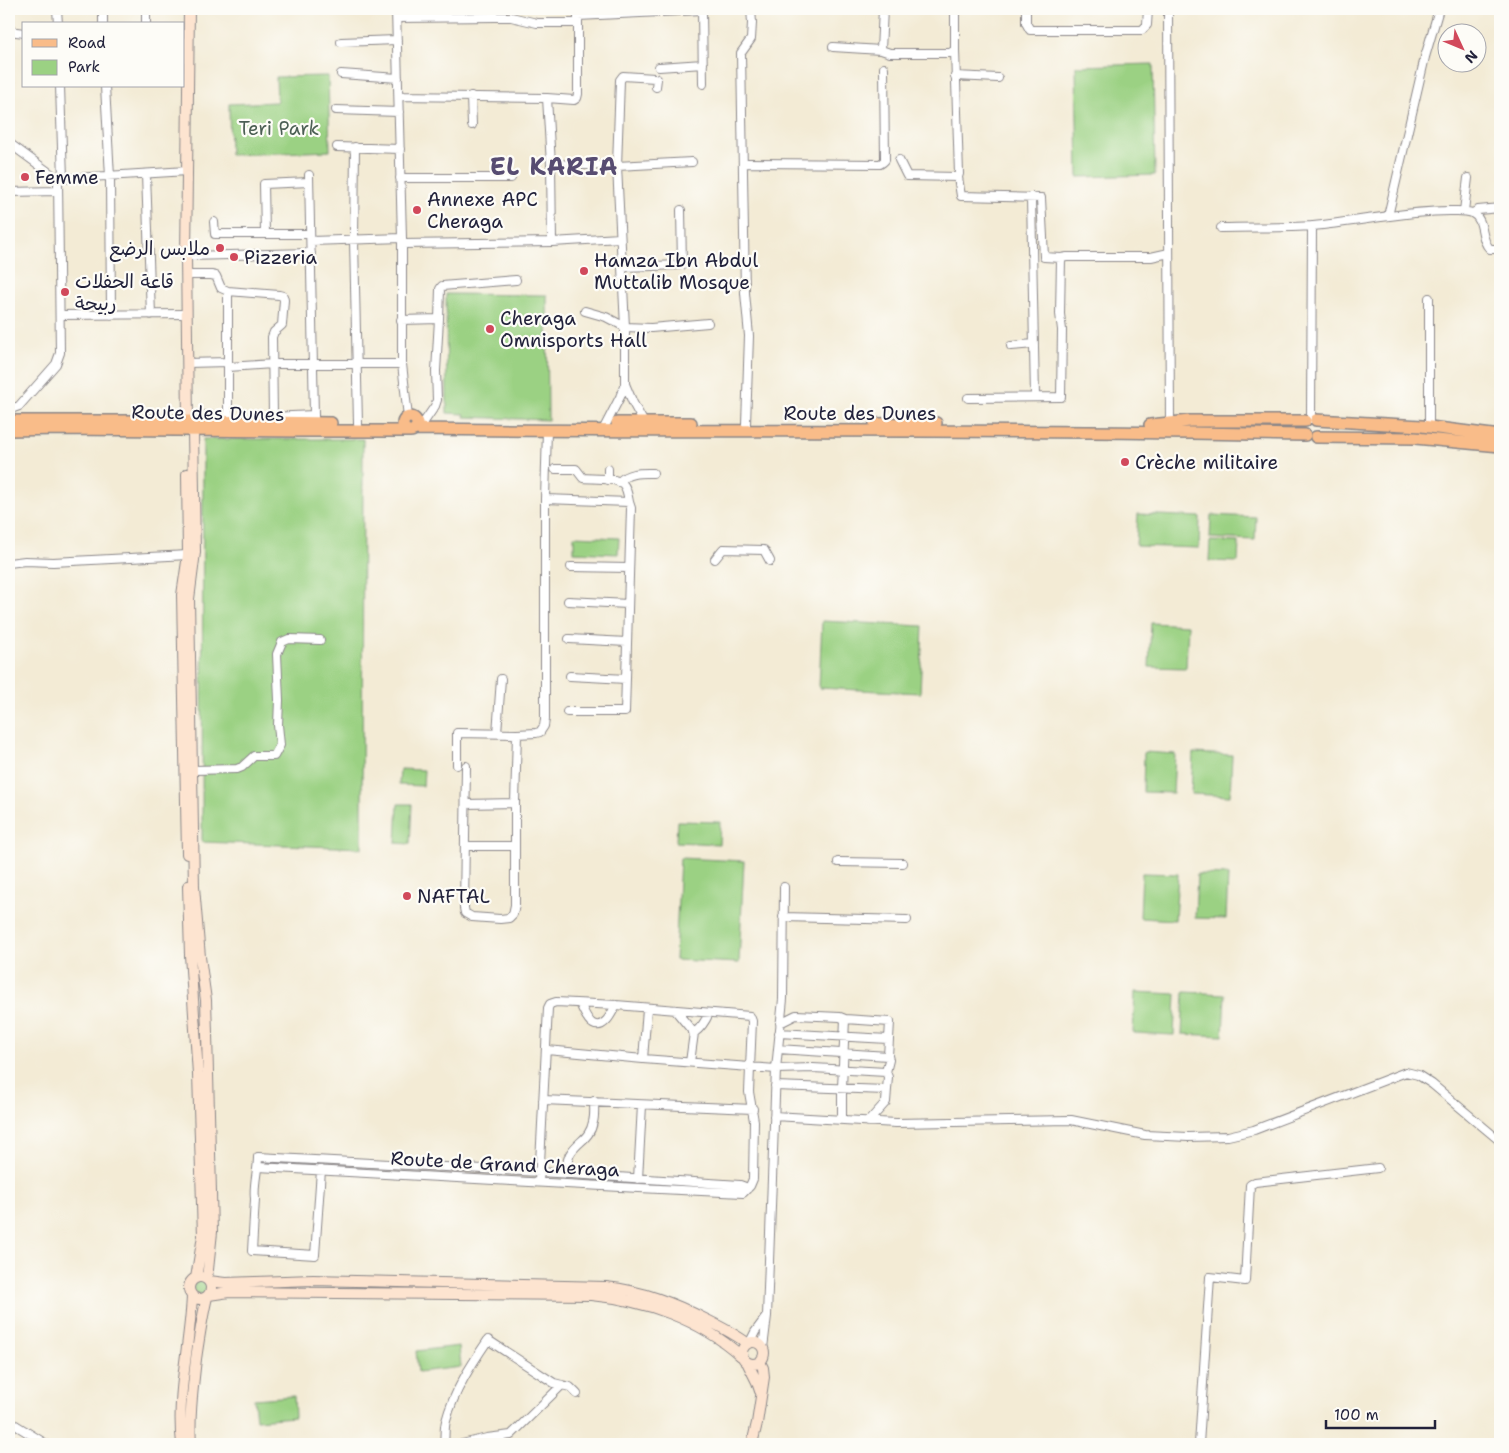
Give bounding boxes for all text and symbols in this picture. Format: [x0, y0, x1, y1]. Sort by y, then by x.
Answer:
legend [22, 22, 185, 88]
north arrow [1436, 22, 1486, 72]
text: Road [68, 33, 106, 53]
text: N [1461, 47, 1482, 67]
text: Park [68, 57, 100, 77]
park label: Teri Park [239, 116, 319, 141]
district label: EL KARIA [490, 151, 618, 183]
place label: Femme [35, 165, 99, 190]
marker: Femme [19, 171, 31, 183]
place label: Annexe APC Cheraga [427, 187, 538, 234]
marker: Annexe APC Cheraga [411, 204, 423, 216]
place label: ملابس الرضع [109, 236, 210, 262]
marker: ملابس الرضع [214, 242, 226, 254]
place label: Pizzeria [244, 245, 317, 270]
place label: Hamza Ibn Abdul Muttalib Mosque [594, 248, 758, 295]
marker: Pizzeria [228, 251, 240, 263]
marker: Hamza Ibn Abdul Muttalib Mosque [578, 265, 590, 277]
place label: قاعة الحفلات ربيحة [75, 269, 174, 316]
marker: قاعة الحفلات ربيحة [59, 286, 71, 298]
place label: Cheraga Omnisports Hall [500, 306, 647, 353]
marker: Cheraga Omnisports Hall [484, 323, 496, 335]
street label: Route des Dunes [131, 399, 285, 427]
street label: Route des Dunes [783, 401, 937, 426]
place label: Crèche militaire [1135, 450, 1278, 475]
marker: Crèche militaire [1119, 456, 1131, 468]
place label: NAFTAL [417, 884, 490, 909]
marker: NAFTAL [401, 890, 413, 902]
street label: Route de Grand Cheraga [390, 1146, 620, 1182]
scale bar [1326, 1398, 1435, 1430]
text: 100 m [1334, 1405, 1379, 1425]

